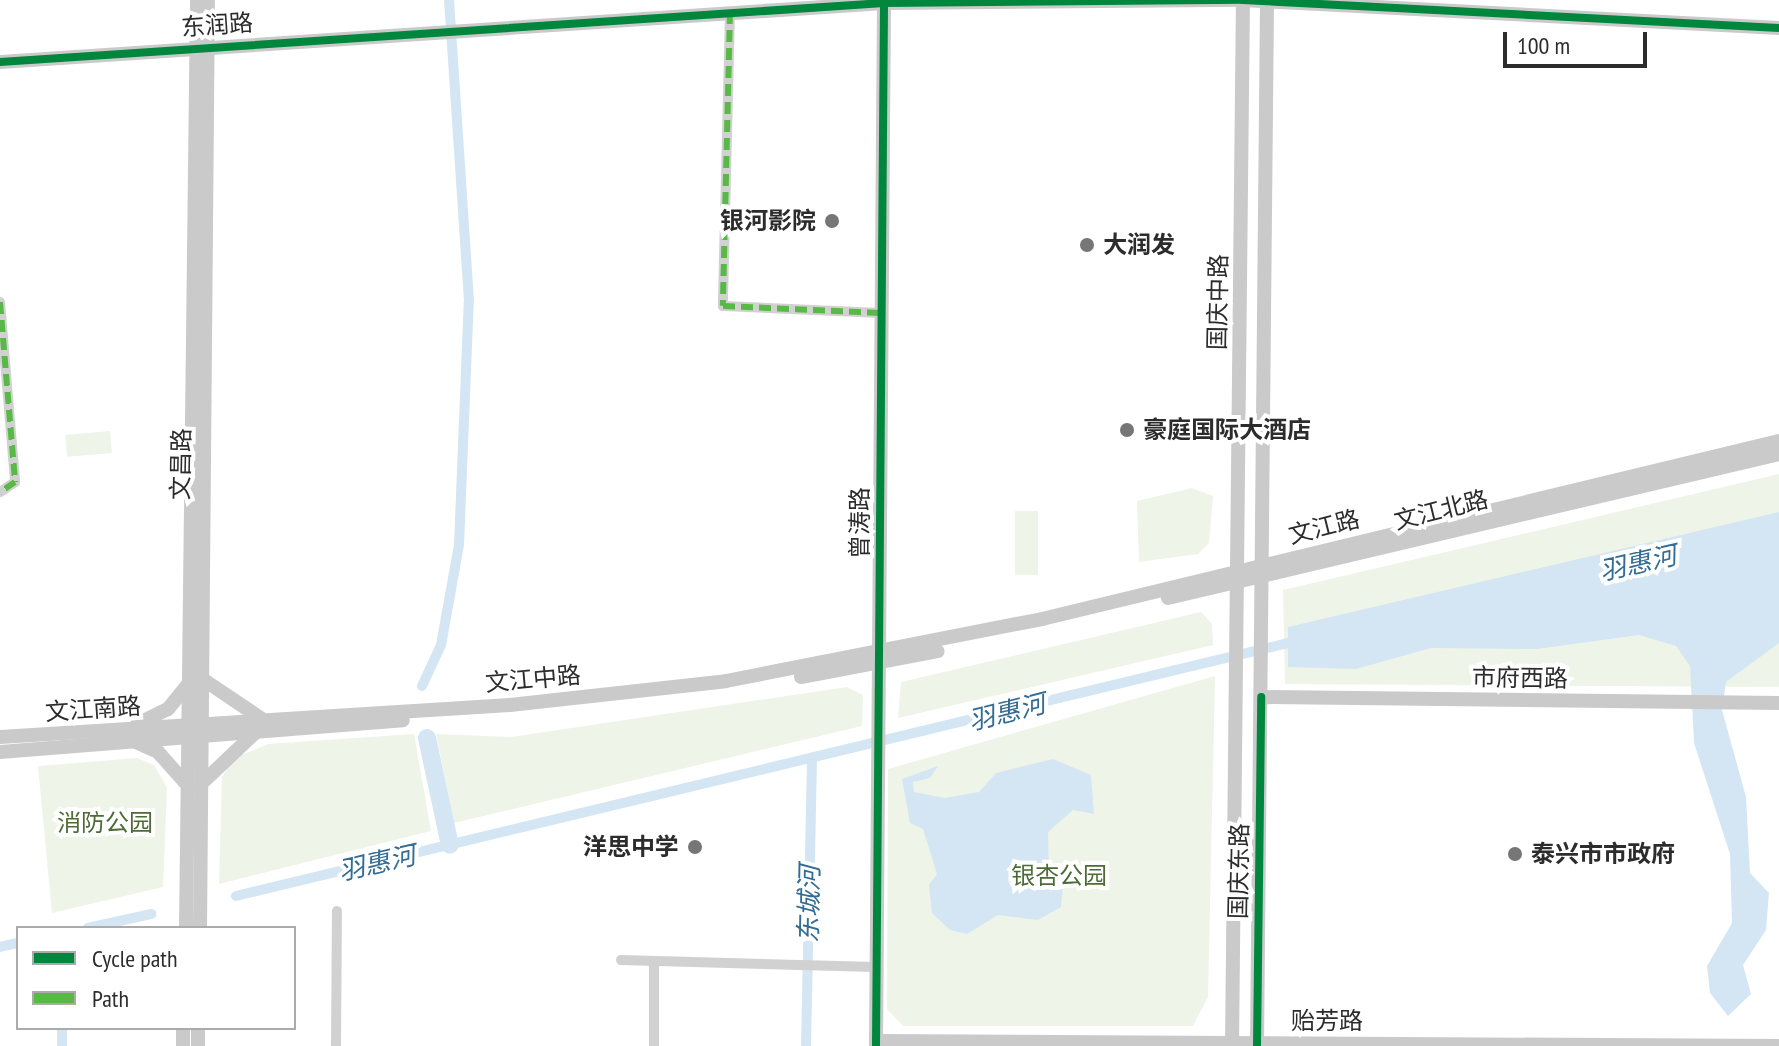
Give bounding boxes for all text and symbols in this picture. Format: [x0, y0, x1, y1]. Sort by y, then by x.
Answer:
street label: 东润路 [180, 8, 254, 42]
scale bar [1507, 16, 1651, 66]
text: 100 m [1517, 30, 1570, 61]
place label: 银河影院 [720, 207, 816, 235]
marker: 银河影院 [823, 212, 841, 230]
place label: 大润发 [1103, 231, 1175, 259]
marker: 大润发 [1078, 236, 1096, 254]
street label: 国庆中路 [1203, 254, 1233, 350]
place label: 豪庭国际大酒店 [1143, 416, 1311, 444]
marker: 豪庭国际大酒店 [1118, 421, 1136, 439]
street label: 文昌路 [166, 428, 196, 500]
street label: 文江北路 [1391, 484, 1491, 536]
street label: 曾涛路 [846, 487, 874, 559]
street label: 文江路 [1286, 504, 1362, 550]
water label: 羽惠河 [1596, 539, 1680, 587]
street label: 文江中路 [484, 660, 582, 698]
street label: 市府西路 [1472, 663, 1568, 693]
water label: 羽惠河 [965, 687, 1049, 737]
street label: 文江南路 [44, 691, 142, 727]
park label: 消防公园 [57, 809, 153, 837]
street label: 国庆东路 [1224, 823, 1254, 919]
place label: 洋思中学 [583, 833, 679, 861]
marker: 洋思中学 [686, 838, 704, 856]
water label: 羽惠河 [335, 839, 419, 887]
place label: 泰兴市市政府 [1531, 840, 1675, 868]
marker: 泰兴市市政府 [1506, 845, 1524, 863]
park label: 银杏公园 [1011, 862, 1107, 890]
water label: 东城河 [793, 865, 825, 943]
legend [16, 926, 296, 1030]
text: Cycle path [92, 943, 178, 974]
text: Path [92, 983, 129, 1014]
street label: 贻芳路 [1291, 1007, 1363, 1035]

